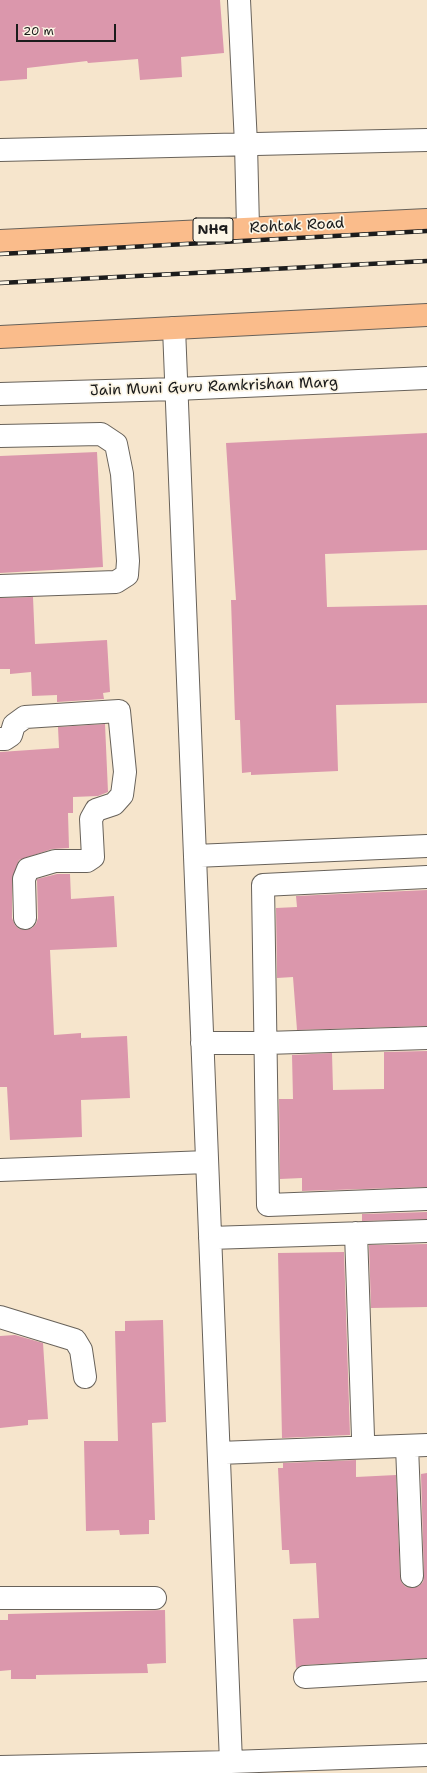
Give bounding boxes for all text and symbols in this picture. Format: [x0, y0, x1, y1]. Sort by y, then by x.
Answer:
scale bar [18, 16, 118, 42]
text: 20 m [23, 23, 54, 39]
street label: Rohtak Road [249, 215, 345, 237]
road number: NH9 [193, 218, 233, 242]
street label: Jain Muni Guru Ramkrishan Marg [90, 374, 338, 400]

